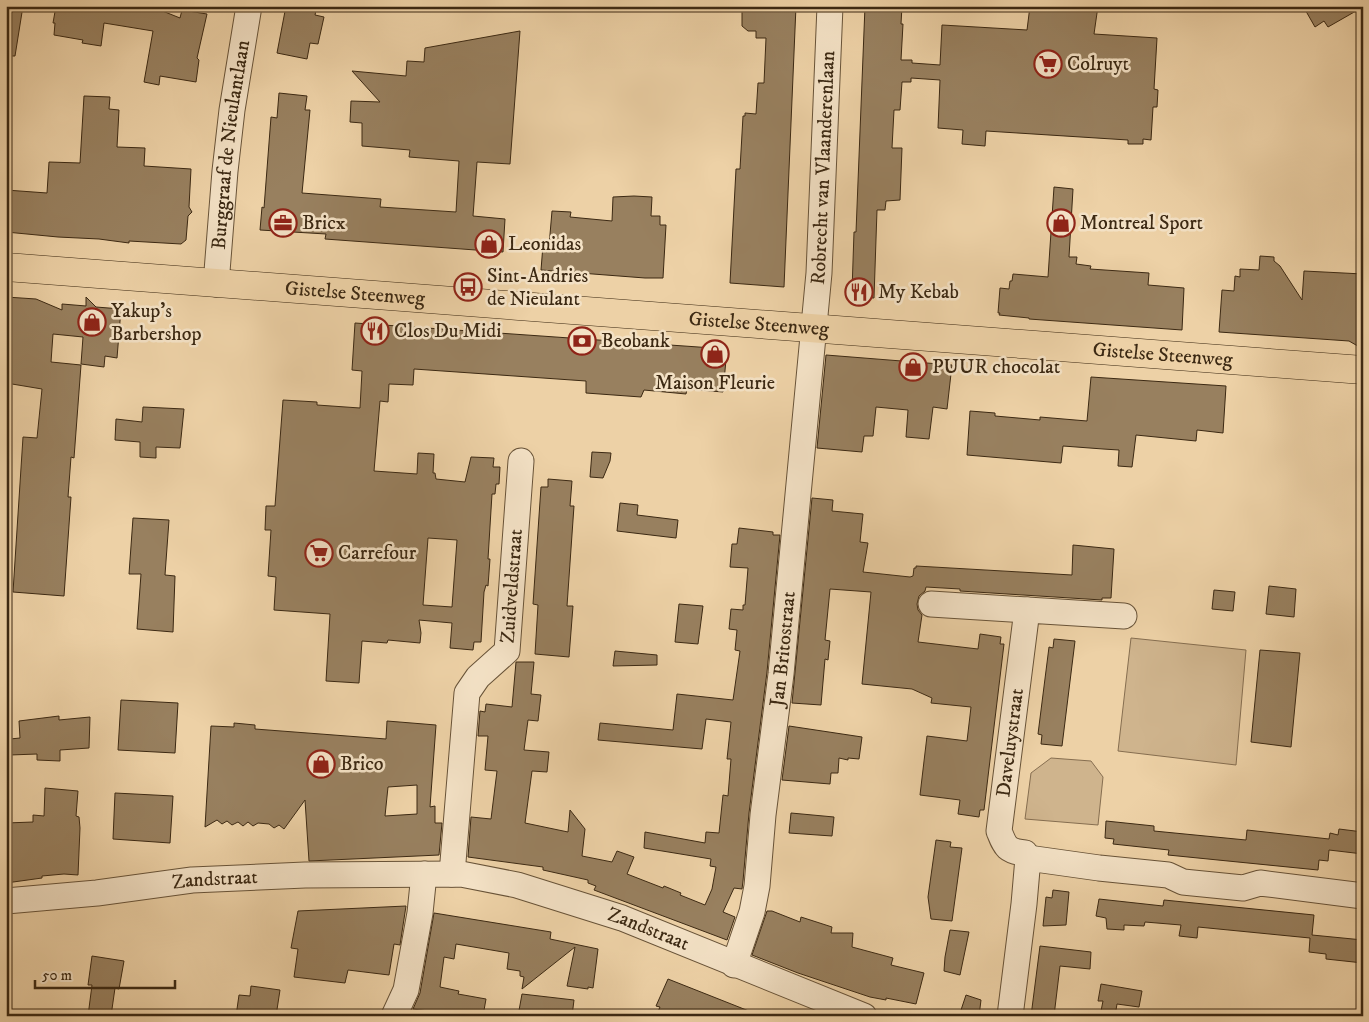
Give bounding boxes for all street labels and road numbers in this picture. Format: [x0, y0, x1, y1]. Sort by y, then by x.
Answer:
street label: Burggraaf de Nieulantlaan [206, 38, 256, 250]
street label: Robrecht van Vlaanderenlaan [805, 50, 841, 286]
street label: Gistelse Steenweg [284, 276, 426, 311]
street label: Gistelse Steenweg [688, 306, 830, 342]
street label: Gistelse Steenweg [1092, 337, 1234, 373]
street label: Zuidveldstraat [495, 528, 528, 644]
street label: Jan Britostraat [764, 590, 801, 710]
street label: Daveluystraat [991, 687, 1029, 799]
street label: Zandstraat [170, 865, 258, 895]
street label: Zandstraat [605, 902, 693, 956]

